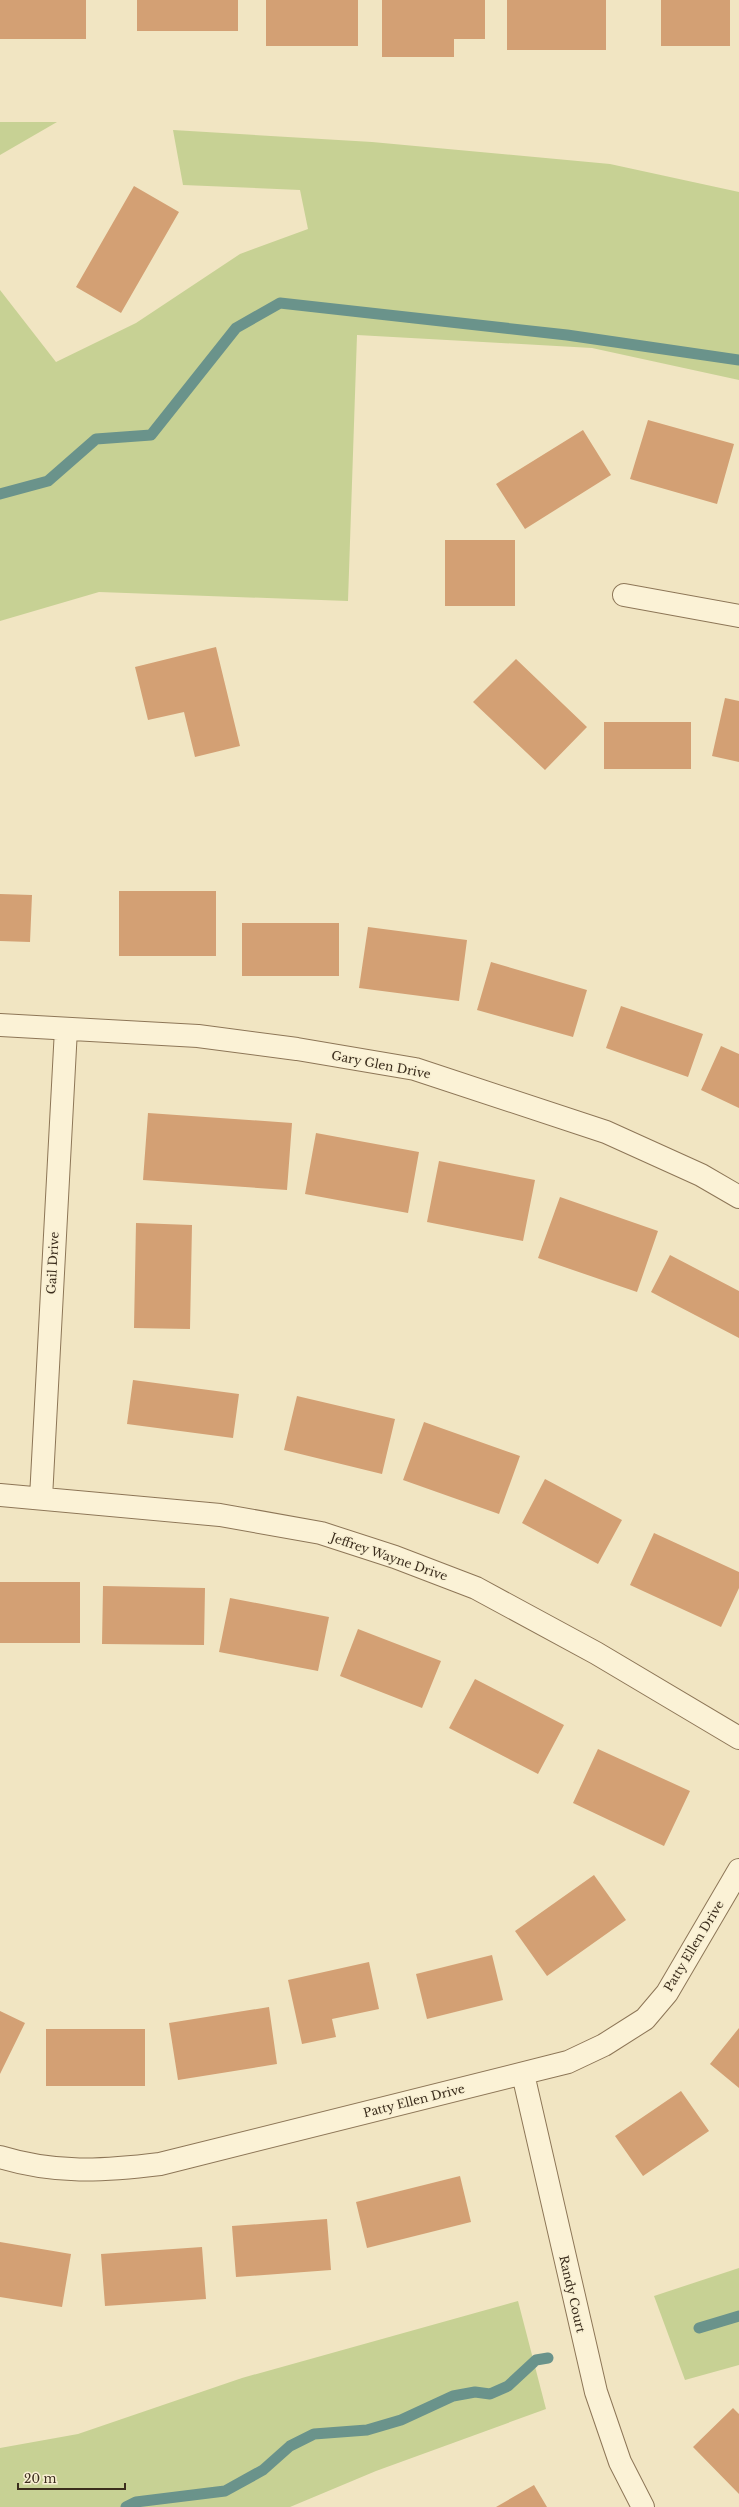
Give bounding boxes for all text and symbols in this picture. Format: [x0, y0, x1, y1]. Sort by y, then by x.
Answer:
street label: Gary Glen Drive [330, 1048, 432, 1082]
street label: Gail Drive [43, 1231, 62, 1295]
street label: Jeffrey Wayne Drive [327, 1529, 450, 1584]
street label: Patty Ellen Drive [660, 1897, 727, 1994]
street label: Patty Ellen Drive [362, 2081, 466, 2120]
street label: Randy Court [556, 2254, 589, 2334]
scale bar [18, 2465, 125, 2491]
text: 20 m [24, 2471, 56, 2486]

